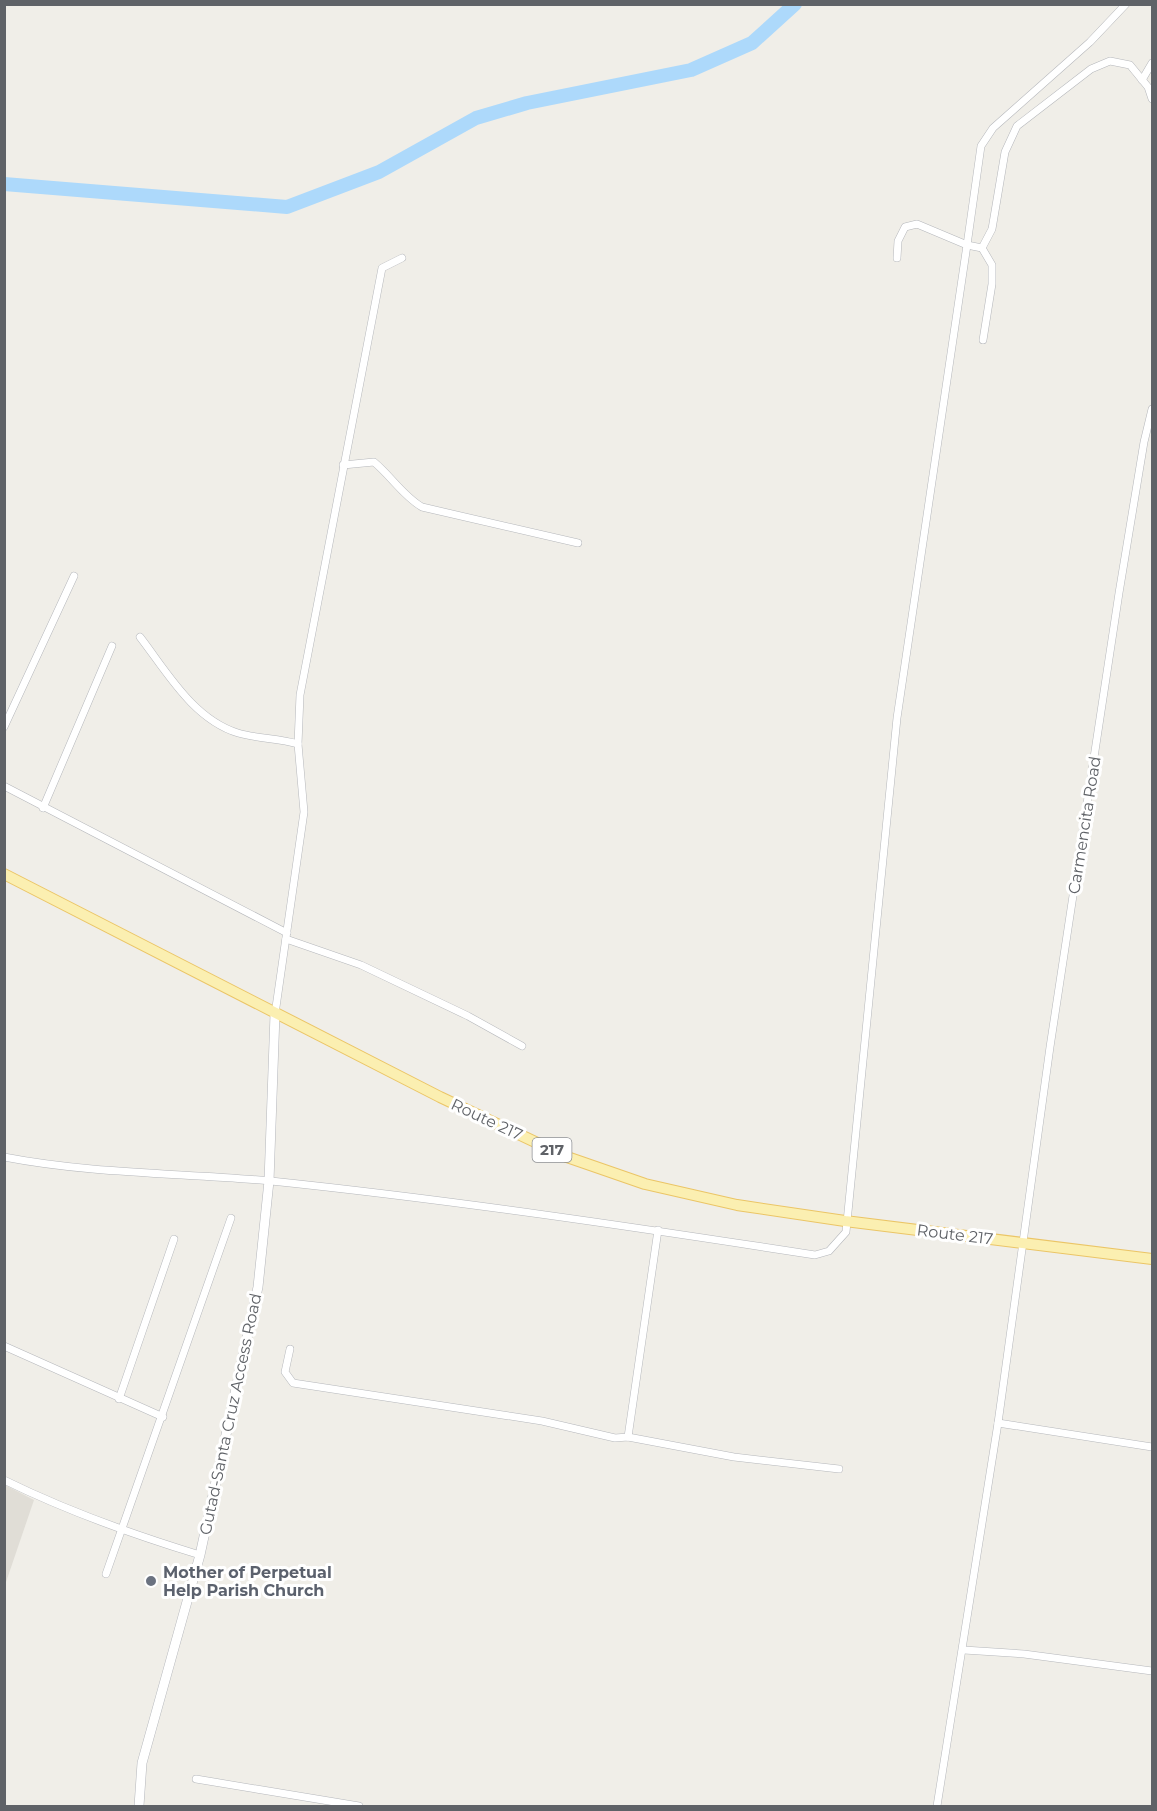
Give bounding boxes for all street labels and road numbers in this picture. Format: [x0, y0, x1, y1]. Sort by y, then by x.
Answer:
street label: Carmencita Road [1064, 755, 1105, 895]
street label: Route 217 [448, 1095, 526, 1144]
road number: 217 [532, 1138, 572, 1162]
street label: Route 217 [916, 1220, 994, 1249]
street label: Gutad-Santa Cruz Access Road [196, 1292, 265, 1537]

